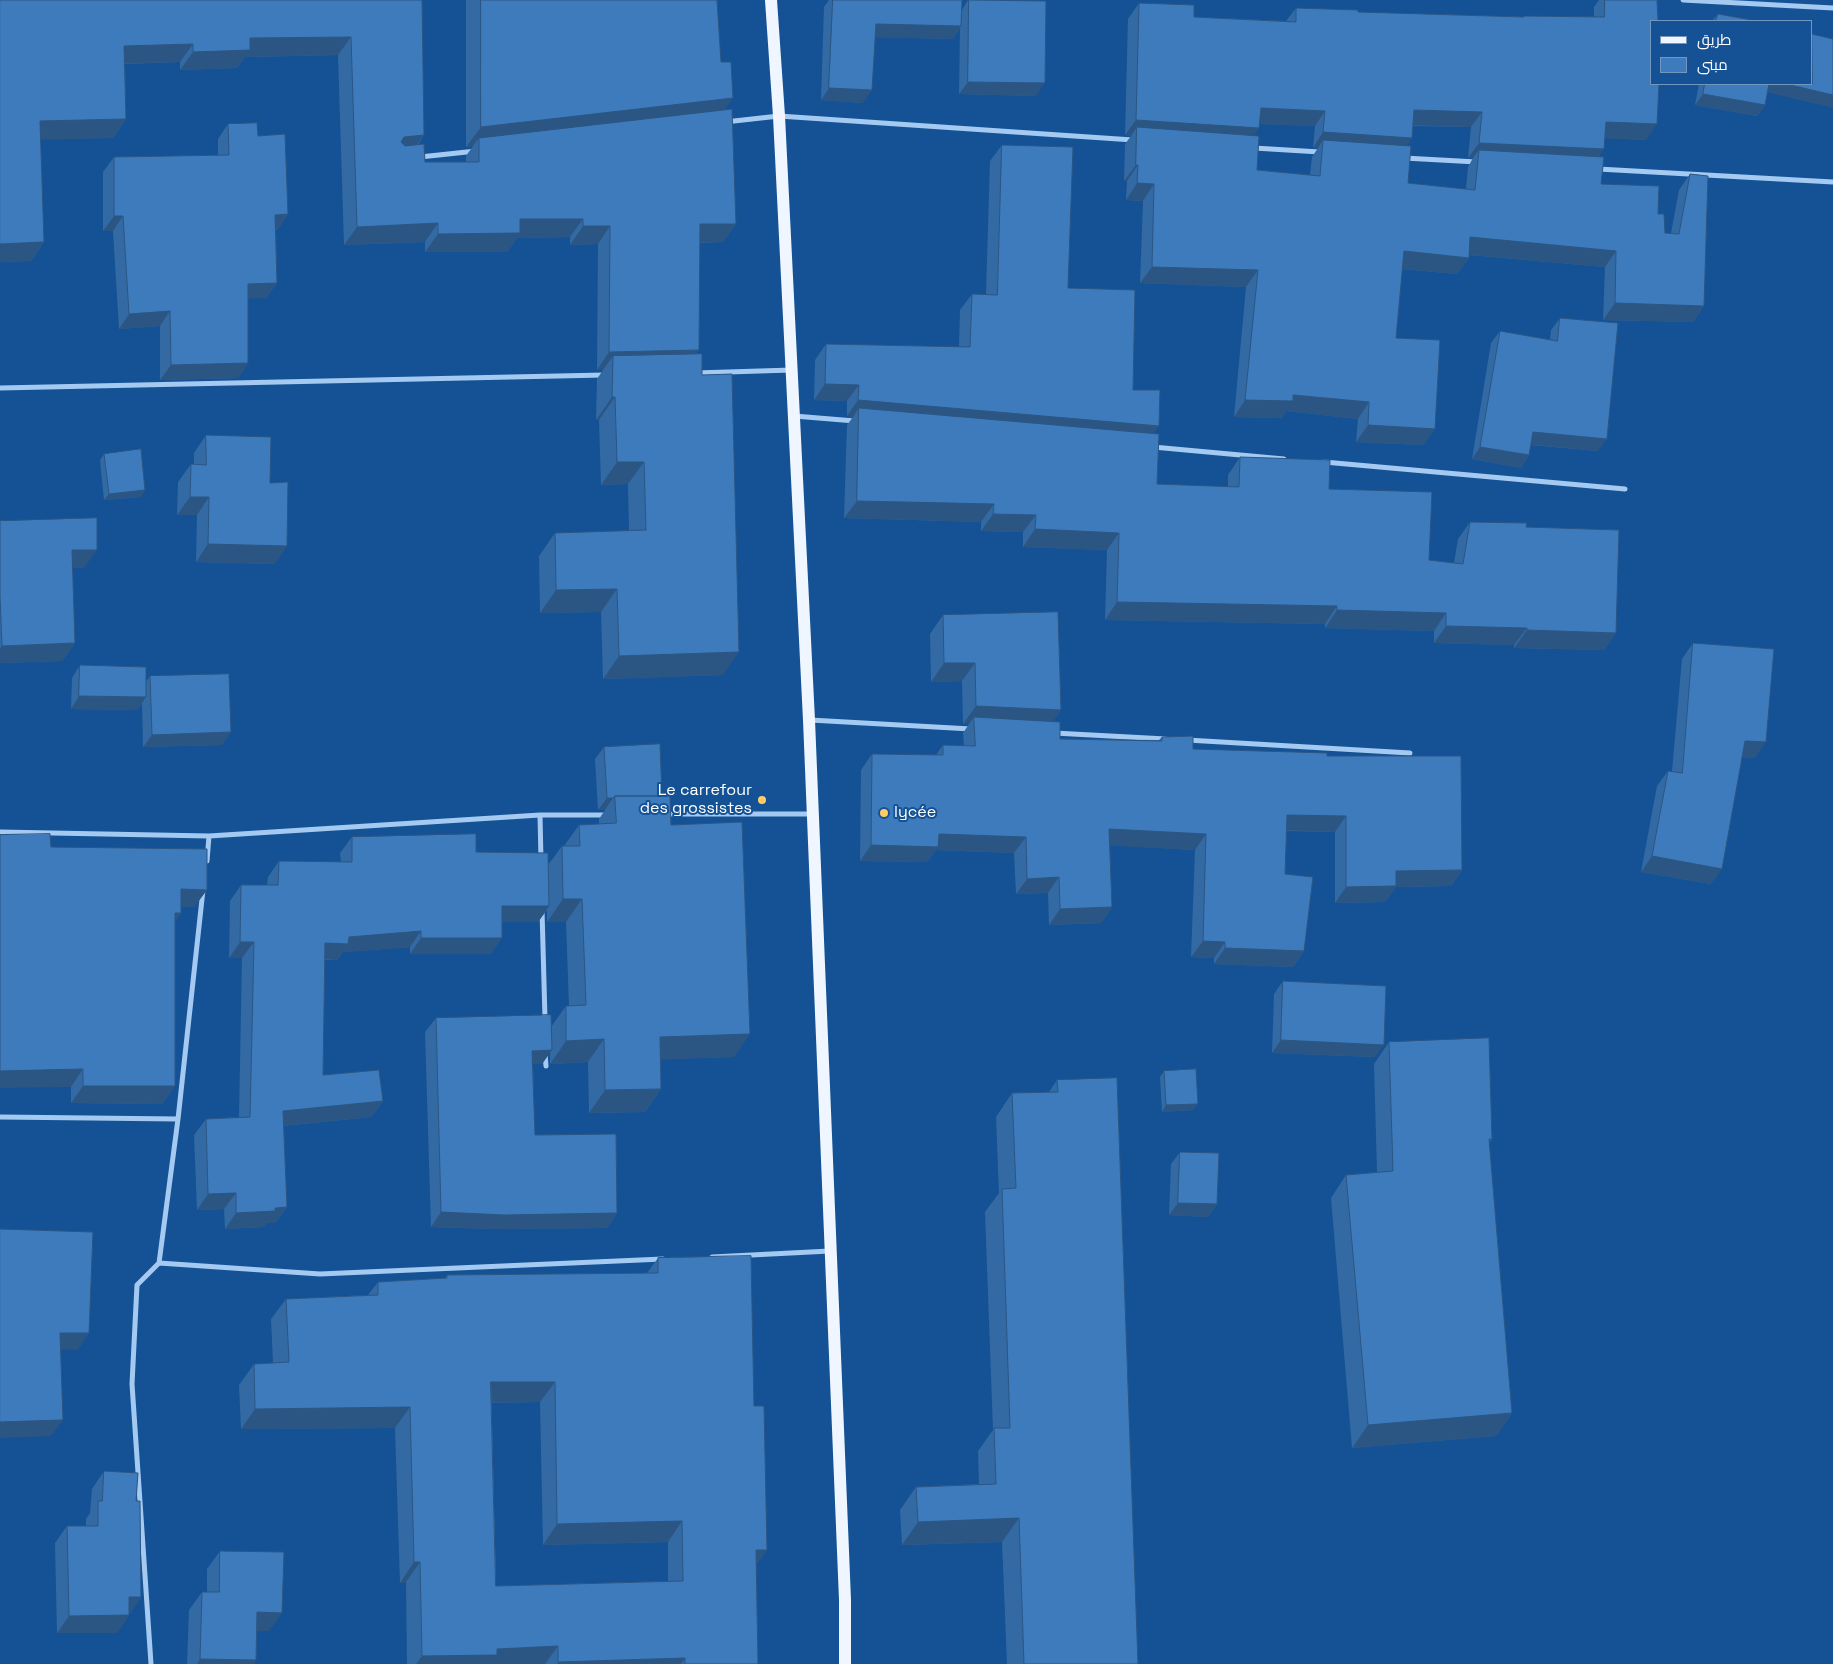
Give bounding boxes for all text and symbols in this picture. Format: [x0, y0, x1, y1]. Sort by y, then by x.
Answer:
legend [1650, 20, 1813, 85]
text: طريق [1697, 30, 1731, 49]
text: مبنى [1697, 55, 1728, 74]
place label: Le carrefour des grossistes [640, 781, 752, 819]
marker: Le carrefour des grossistes [756, 794, 768, 806]
place label: lycée [894, 803, 936, 823]
marker: lycée [878, 807, 890, 819]

